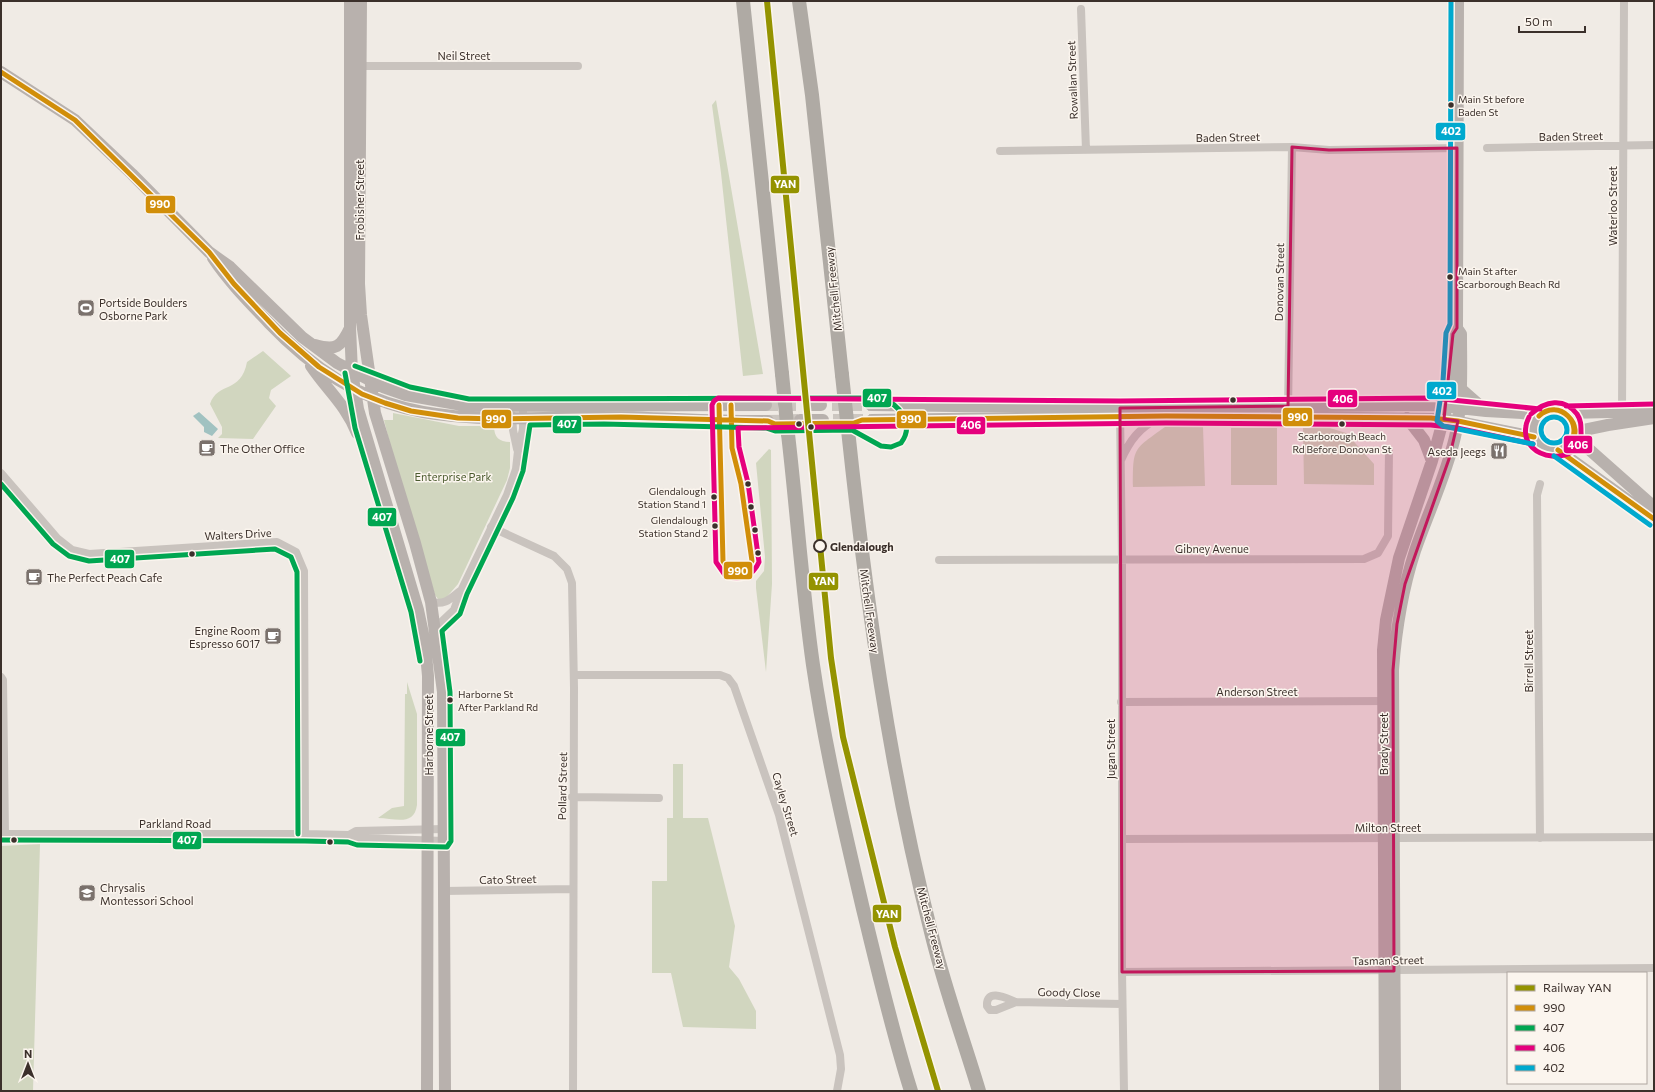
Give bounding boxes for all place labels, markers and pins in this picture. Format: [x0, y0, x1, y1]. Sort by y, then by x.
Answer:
place label: Main St before Baden St [1458, 93, 1525, 118]
marker: Main St before Baden St [1446, 100, 1456, 110]
place label: Main St after Scarborough Beach Rd [1458, 265, 1560, 290]
marker: Main St after Scarborough Beach Rd [1445, 272, 1455, 282]
place label: Portside Boulders Osborne Park [99, 296, 187, 322]
sports icon: Portside Boulders Osborne Park [76, 298, 96, 318]
unlabelled marker [1228, 395, 1238, 405]
unlabelled marker [794, 419, 804, 429]
marker: Scarborough Beach Rd Before Donovan St [1337, 419, 1347, 429]
unlabelled marker [806, 422, 816, 432]
place label: Scarborough Beach Rd Before Donovan St [1292, 430, 1392, 455]
cafe icon: The Other Office [197, 438, 217, 458]
restaurant icon: Aseda Jeegs [1489, 441, 1509, 461]
place label: The Other Office [220, 442, 305, 455]
place label: Aseda Jeegs [1428, 445, 1486, 459]
unlabelled marker [743, 479, 753, 489]
place label: Glendalough Station Stand 1 [638, 485, 706, 510]
marker: Glendalough Station Stand 1 [709, 492, 719, 502]
unlabelled marker [746, 502, 756, 512]
place label: Glendalough Station Stand 2 [639, 514, 708, 539]
marker: Glendalough Station Stand 2 [710, 521, 720, 531]
unlabelled marker [750, 525, 760, 535]
marker: Glendalough [813, 539, 827, 553]
place label: Glendalough [830, 540, 894, 553]
unlabelled marker [753, 548, 763, 558]
unlabelled marker [187, 549, 197, 559]
cafe icon: The Perfect Peach Cafe [24, 567, 44, 587]
place label: The Perfect Peach Cafe [47, 571, 163, 584]
place label: Engine Room Espresso 6017 [189, 624, 260, 650]
cafe icon: Engine Room Espresso 6017 [263, 626, 283, 646]
place label: Harborne St After Parkland Rd [458, 688, 538, 713]
marker: Harborne St After Parkland Rd [445, 695, 455, 705]
unlabelled marker [9, 835, 19, 845]
unlabelled marker [325, 837, 335, 847]
place label: Chrysalis Montessori School [100, 881, 194, 907]
school or university icon: Chrysalis Montessori School [77, 883, 97, 903]

